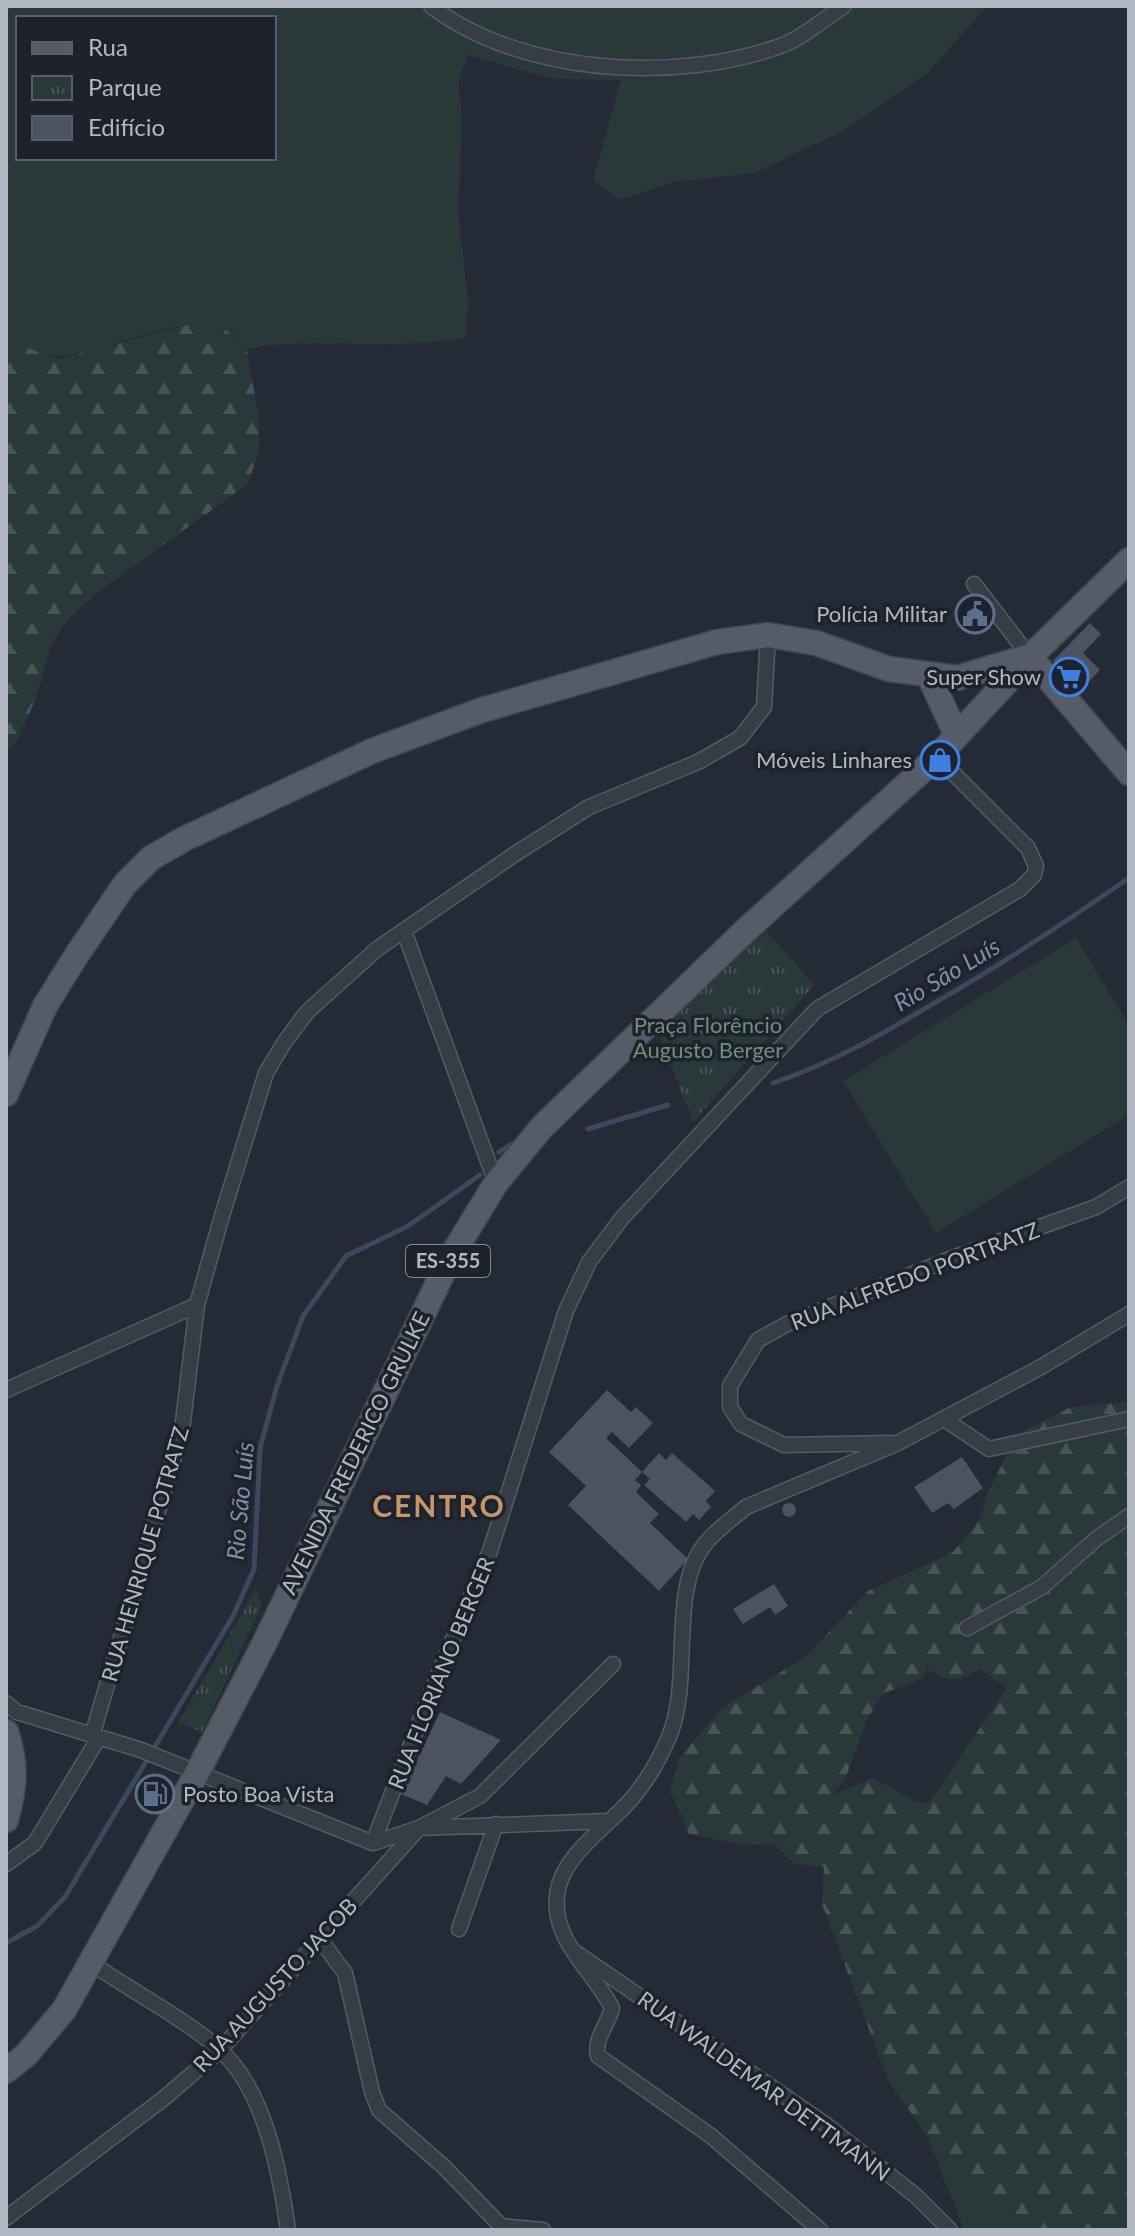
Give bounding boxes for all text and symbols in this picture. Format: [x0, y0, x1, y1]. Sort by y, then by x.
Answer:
legend [16, 16, 276, 160]
text: Rua [88, 32, 128, 61]
text: Parque [88, 72, 162, 101]
text: Edifício [88, 112, 165, 141]
public building icon: Polícia Militar [954, 593, 996, 635]
place label: Polícia Militar [816, 600, 947, 627]
supermarket icon: Super Show [1048, 656, 1090, 698]
place label: Super Show [926, 663, 1041, 690]
shop icon: Móveis Linhares [919, 739, 961, 781]
place label: Móveis Linhares [756, 746, 912, 773]
water label: Rio São Luís [888, 931, 1005, 1017]
park label: Praça Florêncio Augusto Berger [633, 1011, 783, 1063]
street label: RUA ALFREDO PORTRATZ [787, 1216, 1043, 1335]
road number: ES-355 [406, 1245, 490, 1277]
street label: AVENIDA FREDERICO GRULKE [274, 1307, 435, 1598]
street label: RUA HENRIQUE POTRATZ [95, 1423, 194, 1685]
water label: Rio São Luís [220, 1440, 259, 1561]
district label: CENTRO [372, 1487, 506, 1523]
street label: RUA FLORIANO BERGER [382, 1553, 500, 1793]
fuel station icon: Posto Boa Vista [134, 1773, 176, 1815]
place label: Posto Boa Vista [183, 1780, 334, 1807]
street label: RUA AUGUSTO JACOB [187, 1892, 362, 2077]
street label: RUA WALDEMAR DETTMANN [633, 1985, 896, 2186]

